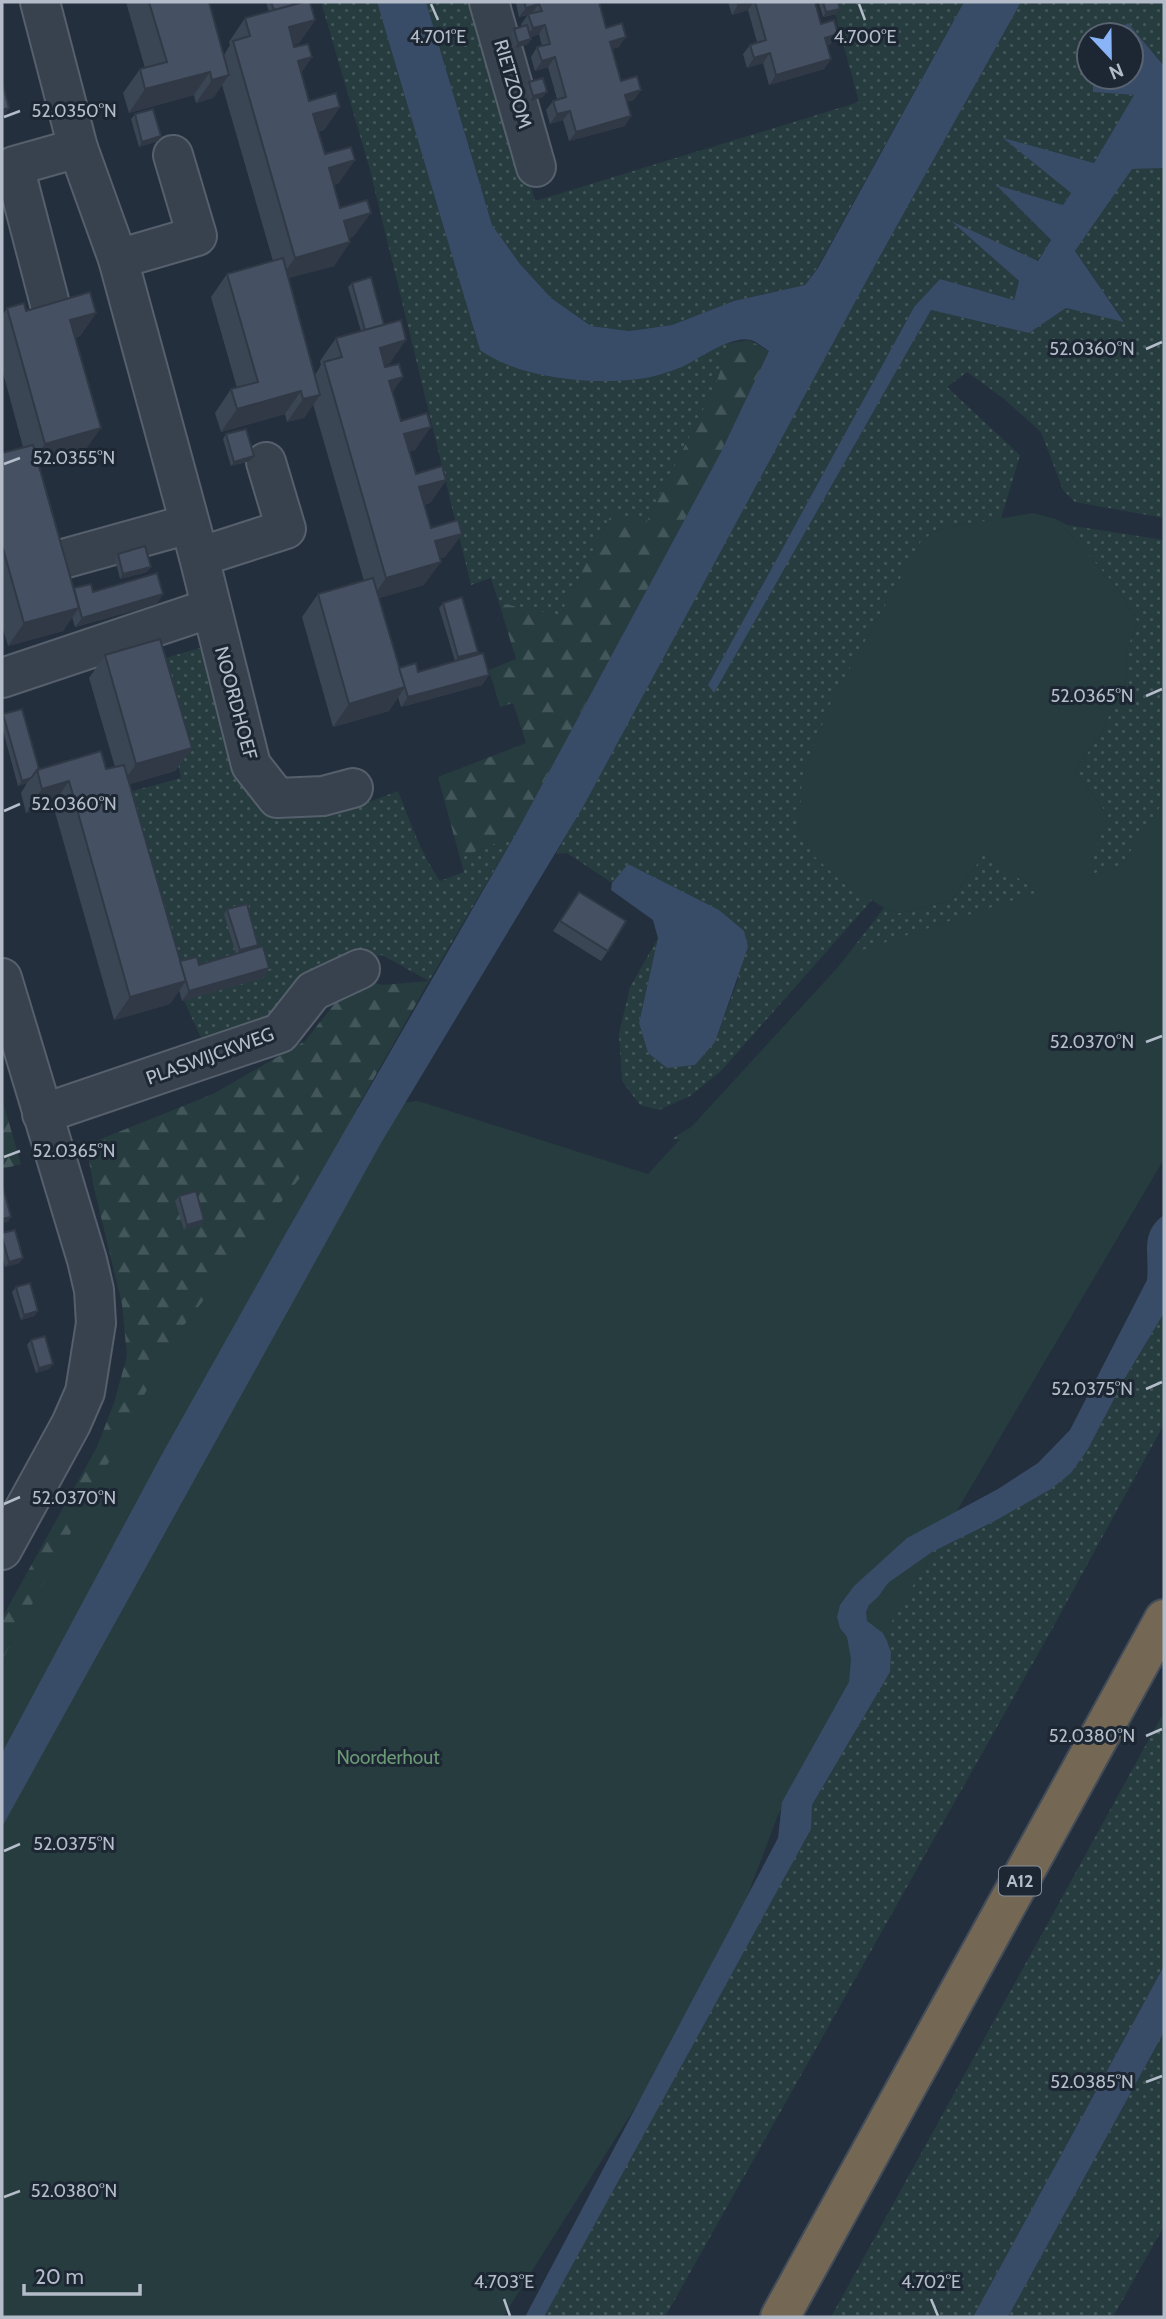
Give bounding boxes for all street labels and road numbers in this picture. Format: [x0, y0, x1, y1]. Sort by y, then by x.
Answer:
street label: RIETZOOM [489, 37, 537, 131]
street label: NOORDHOEF [210, 644, 262, 762]
street label: PLASWIJCKWEG [143, 1022, 277, 1090]
road number: A12 [999, 1867, 1041, 1896]

